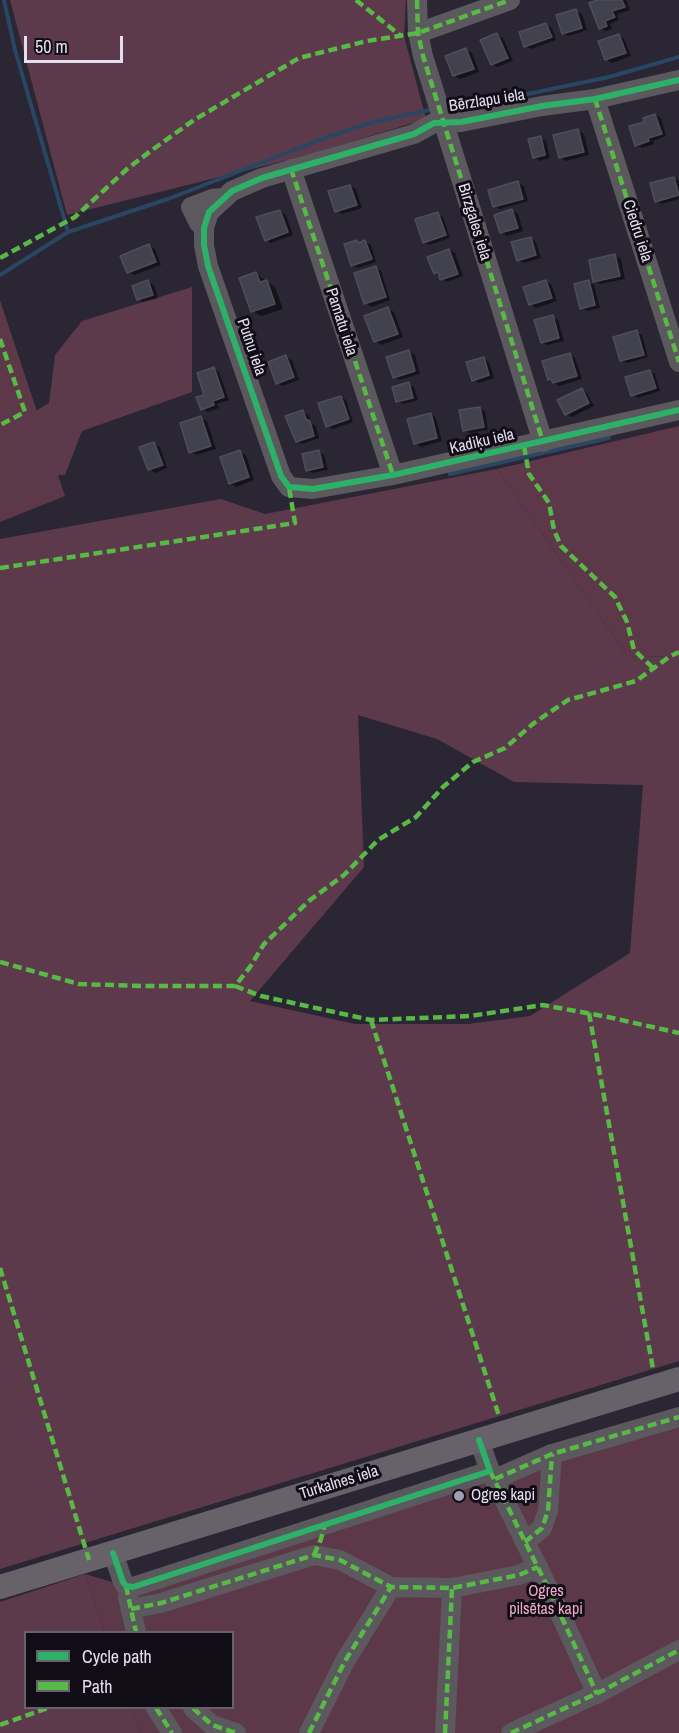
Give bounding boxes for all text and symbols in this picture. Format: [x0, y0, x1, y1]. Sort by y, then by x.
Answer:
scale bar [27, 24, 126, 62]
text: 50 m [35, 34, 68, 59]
street label: Bērzlapu iela [448, 86, 526, 116]
street label: Birzgales iela [453, 181, 495, 263]
street label: Ciedru iela [618, 198, 656, 264]
street label: Pamatu iela [321, 286, 361, 358]
street label: Putnu iela [232, 316, 270, 378]
street label: Kadiķu iela [448, 425, 516, 459]
street label: Turkalnes iela [297, 1462, 381, 1504]
place label: Ogres kapi [471, 1486, 535, 1506]
marker: Ogres kapi [452, 1489, 466, 1503]
park label: Ogres pilsētas kapi [509, 1582, 583, 1620]
legend [24, 1631, 234, 1709]
text: Cycle path [82, 1644, 152, 1669]
text: Path [82, 1674, 112, 1699]

